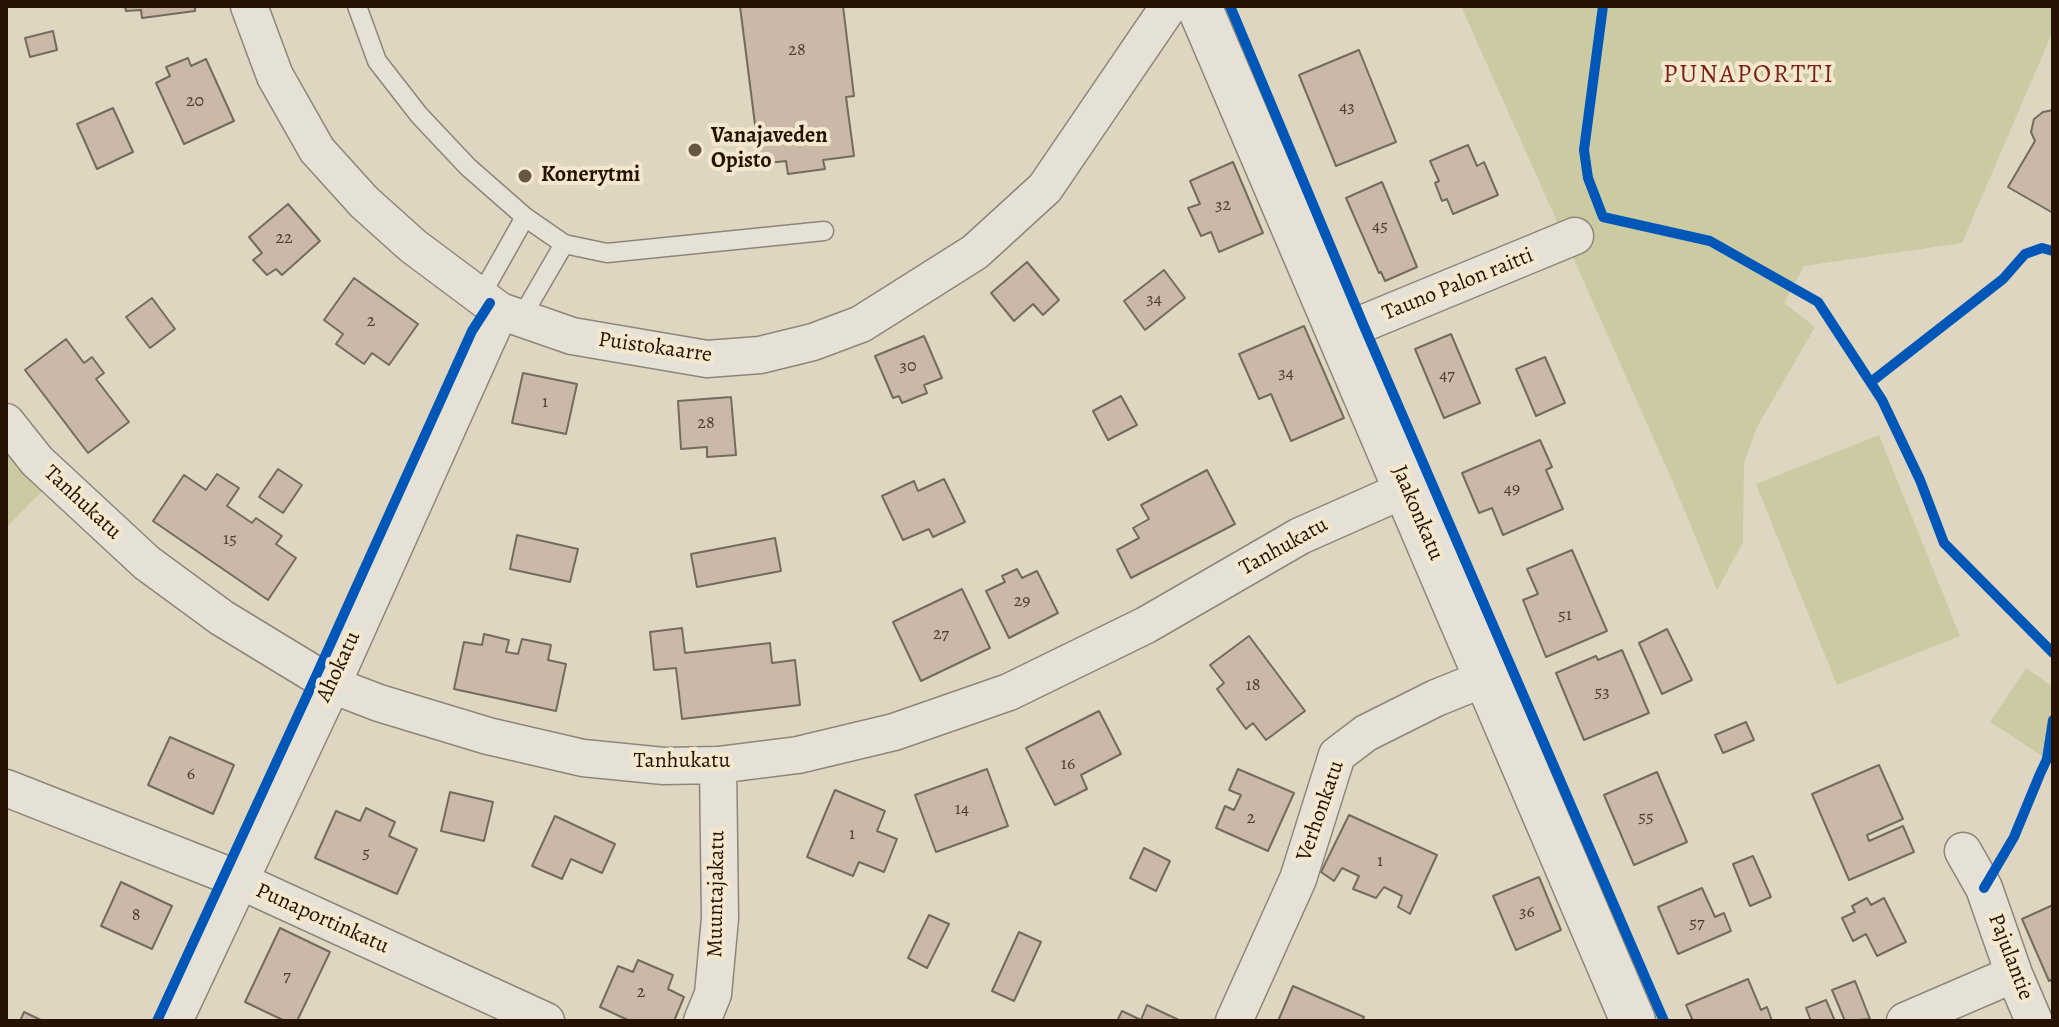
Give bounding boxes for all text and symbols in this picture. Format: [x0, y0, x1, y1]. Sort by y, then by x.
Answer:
house number: 28 [788, 40, 806, 62]
district label: PUNAPORTTI [1663, 60, 1835, 92]
house number: 20 [186, 91, 204, 113]
house number: 43 [1339, 97, 1355, 119]
place label: Vanajaveden Opisto [711, 124, 828, 176]
marker: Vanajaveden Opisto [686, 141, 704, 159]
place label: Konerytmi [541, 163, 640, 189]
marker: Konerytmi [516, 167, 534, 185]
house number: 32 [1215, 195, 1231, 217]
house number: 45 [1372, 216, 1388, 238]
house number: 22 [275, 228, 293, 250]
street label: Tauno Palon raitti [1379, 243, 1537, 327]
house number: 34 [1146, 289, 1162, 311]
house number: 2 [367, 311, 375, 333]
street label: Puistokaarre [596, 327, 714, 369]
house number: 30 [899, 356, 917, 378]
house number: 34 [1278, 363, 1294, 385]
house number: 47 [1439, 365, 1455, 387]
house number: 1 [542, 392, 548, 414]
house number: 28 [697, 413, 715, 435]
street label: Tanhukatu [38, 460, 126, 546]
street label: Jaakonkatu [1385, 462, 1449, 564]
house number: 49 [1504, 479, 1520, 501]
street label: Tanhukatu [1235, 512, 1333, 582]
house number: 15 [223, 529, 237, 551]
house number: 29 [1014, 591, 1030, 613]
house number: 51 [1558, 605, 1572, 627]
house number: 27 [933, 624, 949, 646]
street label: Ahokatu [311, 627, 367, 707]
house number: 18 [1246, 675, 1260, 697]
house number: 53 [1594, 682, 1610, 704]
street label: Tanhukatu [634, 749, 730, 775]
house number: 16 [1061, 754, 1075, 776]
street label: Verhonkatu [1291, 757, 1351, 865]
house number: 6 [187, 764, 195, 786]
house number: 14 [955, 799, 969, 821]
house number: 55 [1638, 807, 1654, 829]
house number: 2 [1247, 808, 1255, 830]
house number: 1 [849, 824, 855, 846]
street label: Muuntajakatu [703, 830, 731, 958]
house number: 5 [362, 843, 370, 865]
house number: 1 [1377, 851, 1383, 873]
street label: Punaportinkatu [251, 878, 393, 960]
house number: 36 [1519, 902, 1535, 924]
house number: 8 [132, 905, 140, 927]
street label: Pajulantie [1981, 910, 2039, 1004]
house number: 57 [1689, 913, 1705, 935]
house number: 7 [283, 966, 291, 988]
house number: 2 [637, 982, 645, 1004]

